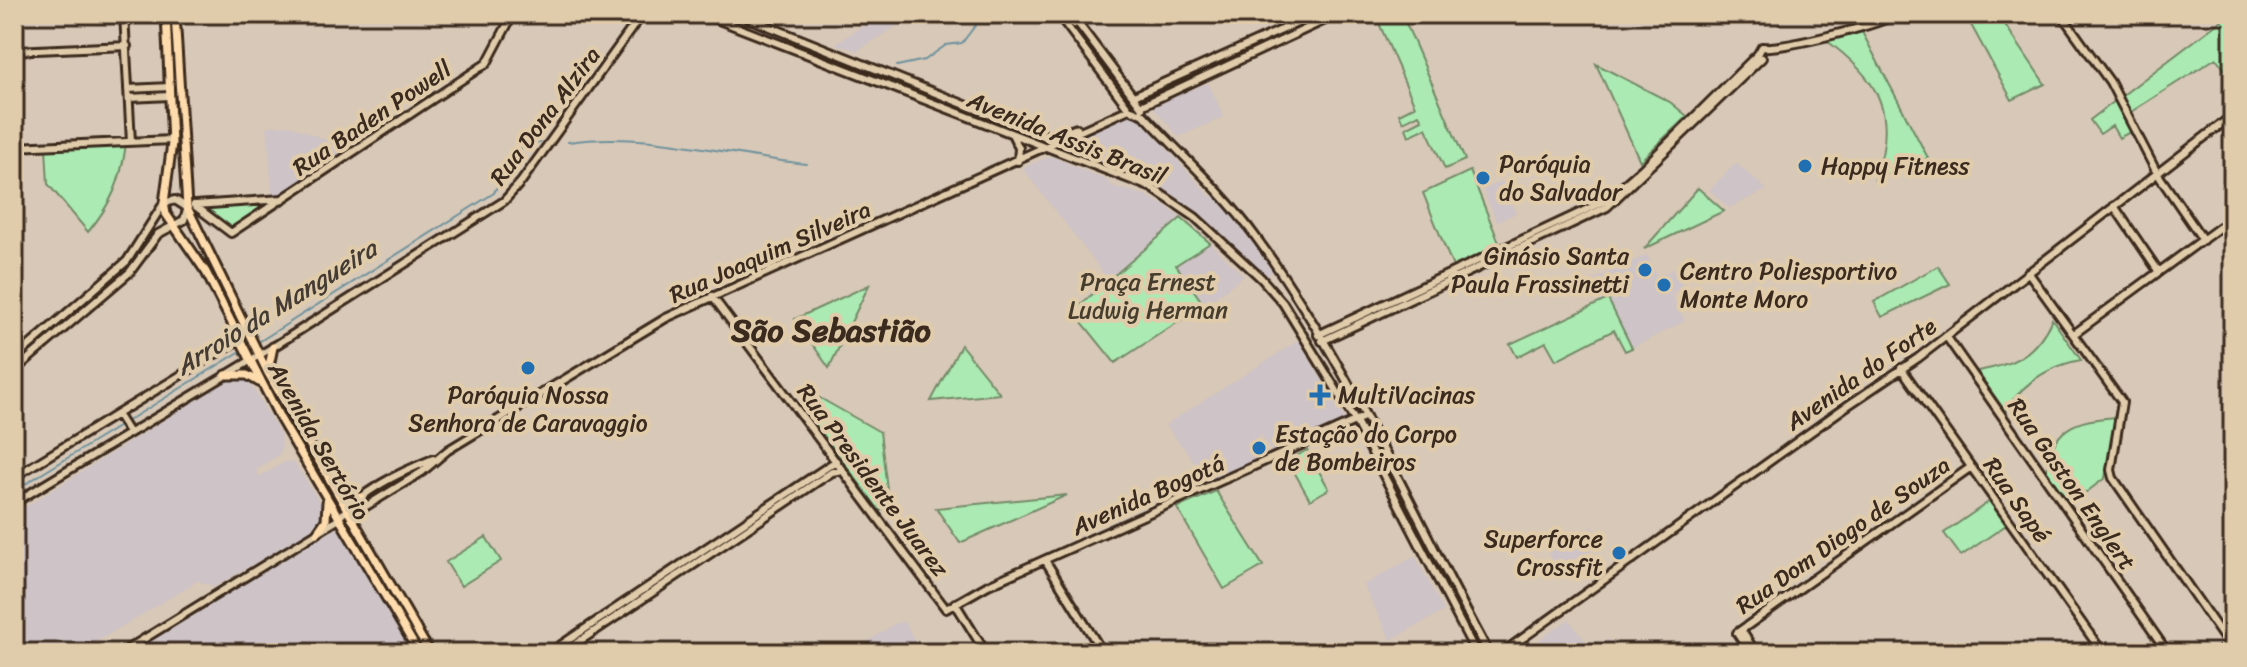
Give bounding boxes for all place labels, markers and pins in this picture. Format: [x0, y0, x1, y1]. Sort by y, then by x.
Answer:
place label: Paróquia do Salvador [1499, 143, 1624, 213]
place label: Happy Fitness [1821, 145, 1970, 187]
marker: Happy Fitness [1796, 157, 1814, 175]
marker: Paróquia do Salvador [1474, 169, 1492, 187]
place label: Ginásio Santa Paula Frassinetti [1451, 235, 1630, 305]
place label: Centro Poliesportivo Monte Moro [1680, 250, 1897, 320]
marker: Ginásio Santa Paula Frassinetti [1636, 261, 1654, 279]
marker: Centro Poliesportivo Monte Moro [1655, 276, 1673, 294]
marker: Paróquia Nossa Senhora de Caravaggio [519, 359, 537, 377]
place label: Paróquia Nossa Senhora de Caravaggio [408, 374, 648, 444]
place label: MultiVacinas [1338, 374, 1475, 416]
marker: MultiVacinas [1309, 384, 1331, 406]
place label: Estação do Corpo de Bombeiros [1275, 413, 1457, 483]
marker: Estação do Corpo de Bombeiros [1250, 439, 1268, 457]
place label: Superforce Crossfit [1484, 518, 1603, 588]
marker: Superforce Crossfit [1610, 544, 1628, 562]

